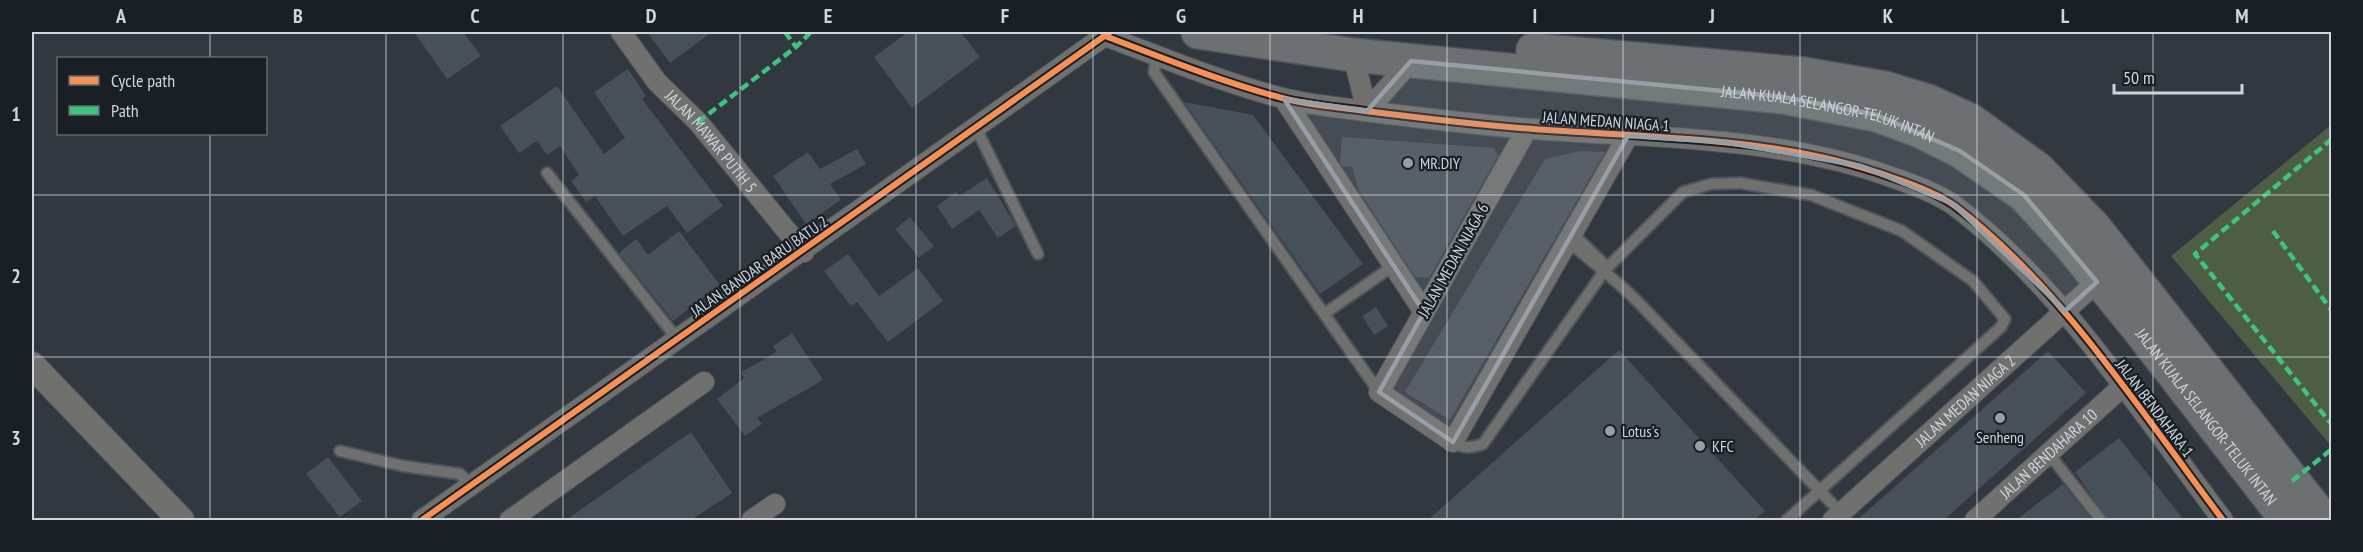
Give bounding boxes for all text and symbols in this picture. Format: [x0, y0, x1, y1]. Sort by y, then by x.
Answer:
text: A [115, 3, 127, 29]
text: B [293, 3, 303, 29]
text: C [470, 3, 480, 29]
text: D [646, 3, 657, 29]
text: E [824, 3, 832, 29]
text: F [1001, 3, 1009, 29]
text: G [1176, 3, 1186, 29]
text: H [1353, 3, 1363, 29]
text: I [1533, 3, 1537, 29]
text: J [1708, 3, 1715, 29]
text: K [1883, 3, 1894, 29]
text: L [2061, 3, 2070, 29]
text: M [2235, 3, 2249, 29]
legend [57, 57, 267, 135]
scale bar [2114, 57, 2242, 95]
text: 50 m [2123, 66, 2155, 89]
text: Cycle path [111, 69, 175, 92]
street label: JALAN KUALA SELANGOR-TELUK INTAN [1719, 81, 1938, 147]
street label: JALAN MAWAR PUTIH 5 [660, 85, 761, 197]
text: Path [111, 99, 139, 122]
text: 1 [11, 101, 21, 127]
street label: JALAN MEDAN NIAGA 1 [1541, 107, 1670, 135]
place label: MR.DIY [1420, 153, 1461, 173]
marker: MR.DIY [1401, 156, 1415, 170]
street label: JALAN MEDAN NIAGA 6 [1413, 199, 1493, 321]
street label: JALAN BANDAR BARU BATU 2 [686, 211, 831, 322]
text: 2 [11, 263, 21, 289]
street label: JALAN KUALA SELANGOR-TELUK INTAN [2131, 323, 2282, 509]
street label: JALAN MEDAN NIAGA 2 [1910, 351, 2019, 452]
street label: JALAN BENDAHARA 1 [2111, 354, 2198, 461]
street label: JALAN BENDAHARA 10 [1995, 404, 2101, 504]
marker: Senheng [1993, 411, 2007, 425]
place label: Lotus's [1622, 421, 1659, 441]
marker: Lotus's [1603, 424, 1617, 438]
text: 3 [11, 425, 21, 451]
place label: Senheng [1976, 427, 2024, 447]
place label: KFC [1712, 436, 1734, 456]
marker: KFC [1693, 439, 1707, 453]

